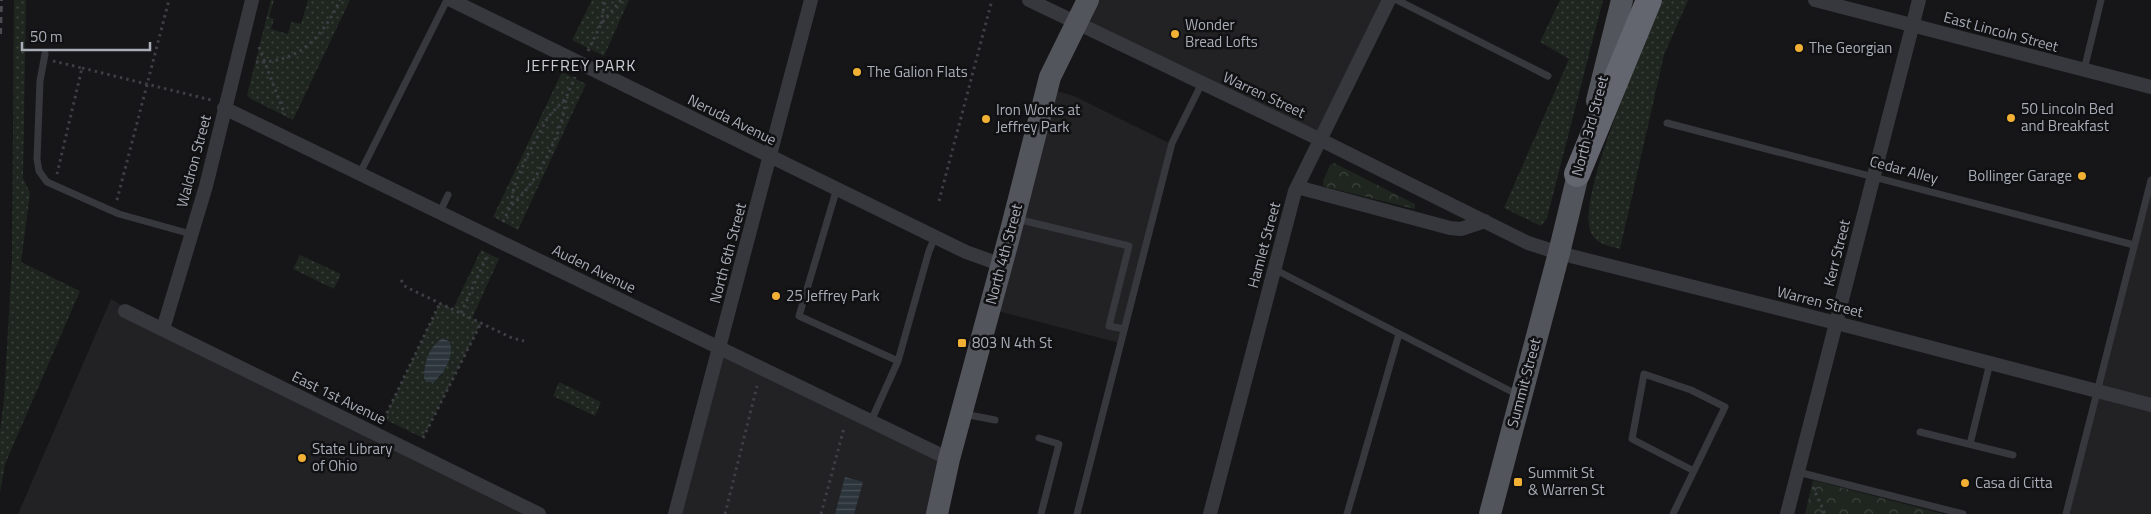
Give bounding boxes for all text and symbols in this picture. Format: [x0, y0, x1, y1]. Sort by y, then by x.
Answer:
street label: East Lincoln Street [1941, 5, 2062, 58]
place label: Wonder Bread Lofts [1185, 13, 1258, 53]
scale bar [22, 20, 150, 52]
text: 50 m [30, 25, 63, 48]
marker: Wonder Bread Lofts [1169, 28, 1181, 40]
place label: The Georgian [1809, 36, 1892, 59]
marker: The Georgian [1793, 42, 1805, 54]
district label: JEFFREY PARK [526, 53, 636, 77]
place label: The Galion Flats [867, 60, 968, 83]
street label: Warren Street [1219, 65, 1310, 124]
marker: The Galion Flats [851, 66, 863, 78]
street label: North 3rd Street [1565, 72, 1614, 179]
street label: Neruda Avenue [684, 88, 781, 151]
place label: 50 Lincoln Bed and Breakfast [2021, 97, 2114, 137]
place label: Iron Works at Jeffrey Park [996, 98, 1081, 138]
street label: Waldron Street [170, 111, 217, 210]
marker: 50 Lincoln Bed and Breakfast [2005, 112, 2017, 124]
marker: Iron Works at Jeffrey Park [980, 113, 992, 125]
street label: Cedar Alley [1867, 149, 1941, 190]
place label: Bollinger Garage [1968, 164, 2072, 187]
marker: Bollinger Garage [2076, 170, 2088, 182]
street label: Hamlet Street [1241, 198, 1286, 291]
street label: North 6th Street [703, 199, 752, 306]
street label: North 4th Street [979, 200, 1028, 307]
street label: Kerr Street [1817, 216, 1856, 289]
street label: Auden Avenue [548, 238, 640, 299]
street label: Warren Street [1774, 280, 1867, 324]
place label: 25 Jeffrey Park [786, 284, 880, 307]
marker: 25 Jeffrey Park [770, 290, 782, 302]
place label: 803 N 4th St [972, 331, 1053, 354]
street label: Summit Street [1501, 335, 1547, 430]
marker: 803 N 4th St [956, 337, 968, 349]
street label: East 1st Avenue [288, 365, 390, 430]
place label: State Library of Ohio [312, 437, 392, 477]
marker: State Library of Ohio [296, 452, 308, 464]
place label: Summit St & Warren St [1528, 461, 1605, 501]
place label: Casa di Citta [1975, 471, 2053, 494]
marker: Summit St & Warren St [1512, 476, 1524, 488]
marker: Casa di Citta [1959, 477, 1971, 489]

